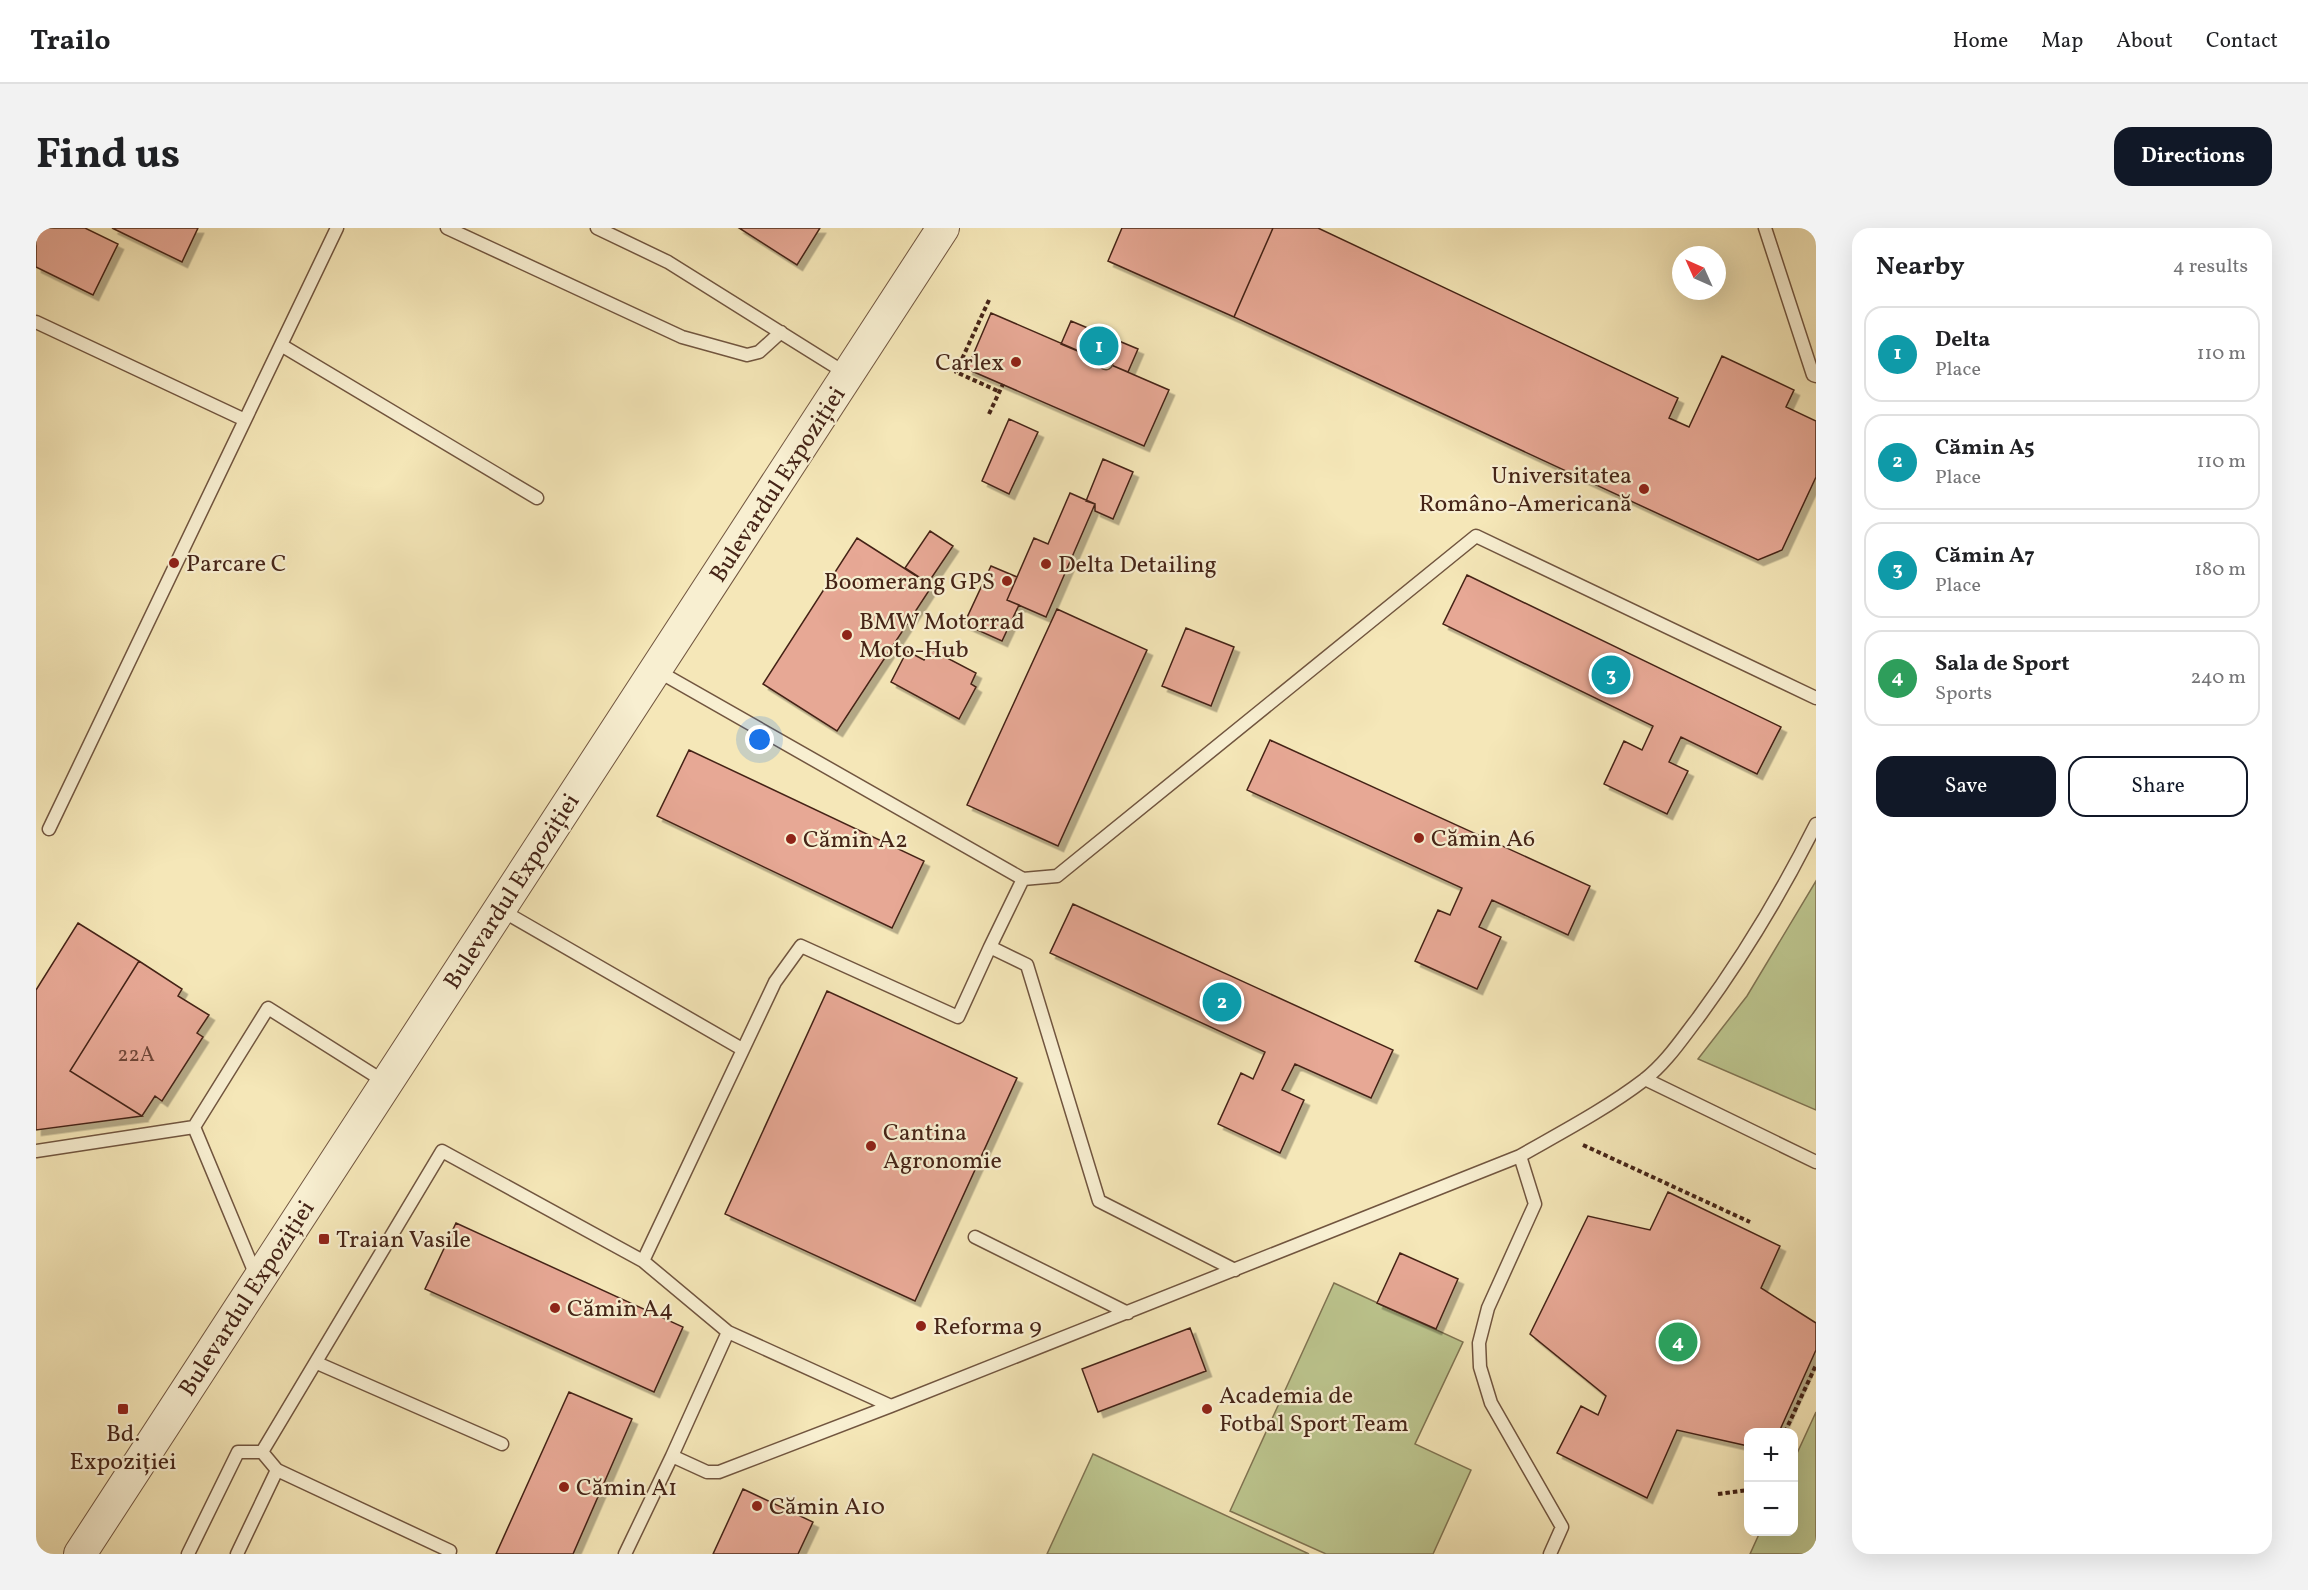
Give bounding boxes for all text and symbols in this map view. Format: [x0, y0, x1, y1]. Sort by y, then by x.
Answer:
text: Trailo [30, 22, 111, 61]
text: Home [1953, 27, 2008, 56]
text: Map [2041, 27, 2083, 56]
text: About [2116, 27, 2173, 56]
text: Contact [2206, 27, 2278, 56]
text: Find us [36, 127, 180, 186]
button: Directions [2114, 127, 2272, 186]
north arrow [1672, 246, 1726, 300]
text: Nearby [1876, 249, 1965, 285]
text: 4 results [2173, 253, 2248, 281]
pin: 1 [1080, 324, 1118, 368]
text: Delta [1935, 325, 1990, 356]
text: 1 [1893, 340, 1902, 368]
text: 110 m [2197, 340, 2246, 368]
place label: Carlex [935, 347, 1004, 381]
marker: Carlex [1009, 355, 1023, 369]
text: Place [1935, 356, 1981, 384]
street label: Bulevardul Expoziției [702, 380, 855, 590]
text: Cămin A5 [1935, 433, 2035, 464]
text: 2 [1892, 448, 1903, 476]
text: 110 m [2197, 448, 2246, 476]
place label: Universitatea Româno-Americană [1419, 460, 1632, 522]
text: Place [1935, 464, 1981, 492]
marker: Universitatea Româno-Americană [1637, 482, 1651, 496]
text: Cămin A7 [1935, 541, 2035, 572]
place label: Parcare C [186, 548, 287, 582]
place label: Delta Detailing [1058, 549, 1217, 583]
marker: Parcare C [167, 556, 181, 570]
text: 3 [1892, 556, 1903, 584]
text: 180 m [2194, 556, 2246, 584]
marker: Delta Detailing [1039, 557, 1053, 571]
place label: Boomerang GPS [824, 566, 995, 600]
text: Place [1935, 572, 1981, 600]
marker: Boomerang GPS [1000, 574, 1014, 588]
place label: BMW Motorrad Moto-Hub [859, 606, 1025, 668]
marker: BMW Motorrad Moto-Hub [840, 628, 854, 642]
text: Sala de Sport [1935, 649, 2070, 680]
pin: 3 [1592, 652, 1630, 698]
text: 4 [1891, 664, 1904, 692]
text: 240 m [2191, 664, 2246, 692]
text: Sports [1935, 680, 1992, 708]
your location [745, 725, 774, 754]
button: Save [1876, 756, 2056, 817]
button: Share [2068, 756, 2248, 817]
street label: Bulevardul Expoziției [436, 787, 589, 997]
place label: Cămin A6 [1431, 823, 1535, 857]
place label: Cămin A2 [803, 824, 908, 858]
marker: Cămin A6 [1412, 831, 1426, 845]
marker: Cămin A2 [784, 832, 798, 846]
pin: 2 [1202, 980, 1242, 1024]
house number: 22A [117, 1041, 155, 1070]
place label: Cantina Agronomie [883, 1117, 1002, 1179]
marker: Cantina Agronomie [864, 1139, 878, 1153]
street label: Bulevardul Expoziției [171, 1194, 324, 1404]
place label: Traian Vasile [336, 1224, 471, 1258]
marker: Traian Vasile [317, 1232, 331, 1246]
place label: Cămin A4 [567, 1293, 673, 1327]
marker: Cămin A4 [548, 1301, 562, 1315]
place label: Reforma 9 [933, 1311, 1042, 1345]
marker: Reforma 9 [914, 1319, 928, 1333]
pin: 4 [1658, 1320, 1698, 1364]
place label: Academia de Fotbal Sport Team [1219, 1380, 1409, 1442]
marker: Bd. Expoziției [116, 1402, 130, 1416]
marker: Academia de Fotbal Sport Team [1200, 1402, 1214, 1416]
place label: Bd. Expoziției [70, 1418, 176, 1480]
map controls [1744, 1428, 1798, 1536]
button: + [1744, 1428, 1798, 1482]
place label: Cămin A1 [576, 1472, 677, 1506]
marker: Cămin A1 [557, 1480, 571, 1494]
button: − [1744, 1482, 1798, 1536]
place label: Cămin A10 [769, 1491, 885, 1525]
marker: Cămin A10 [750, 1499, 764, 1513]

